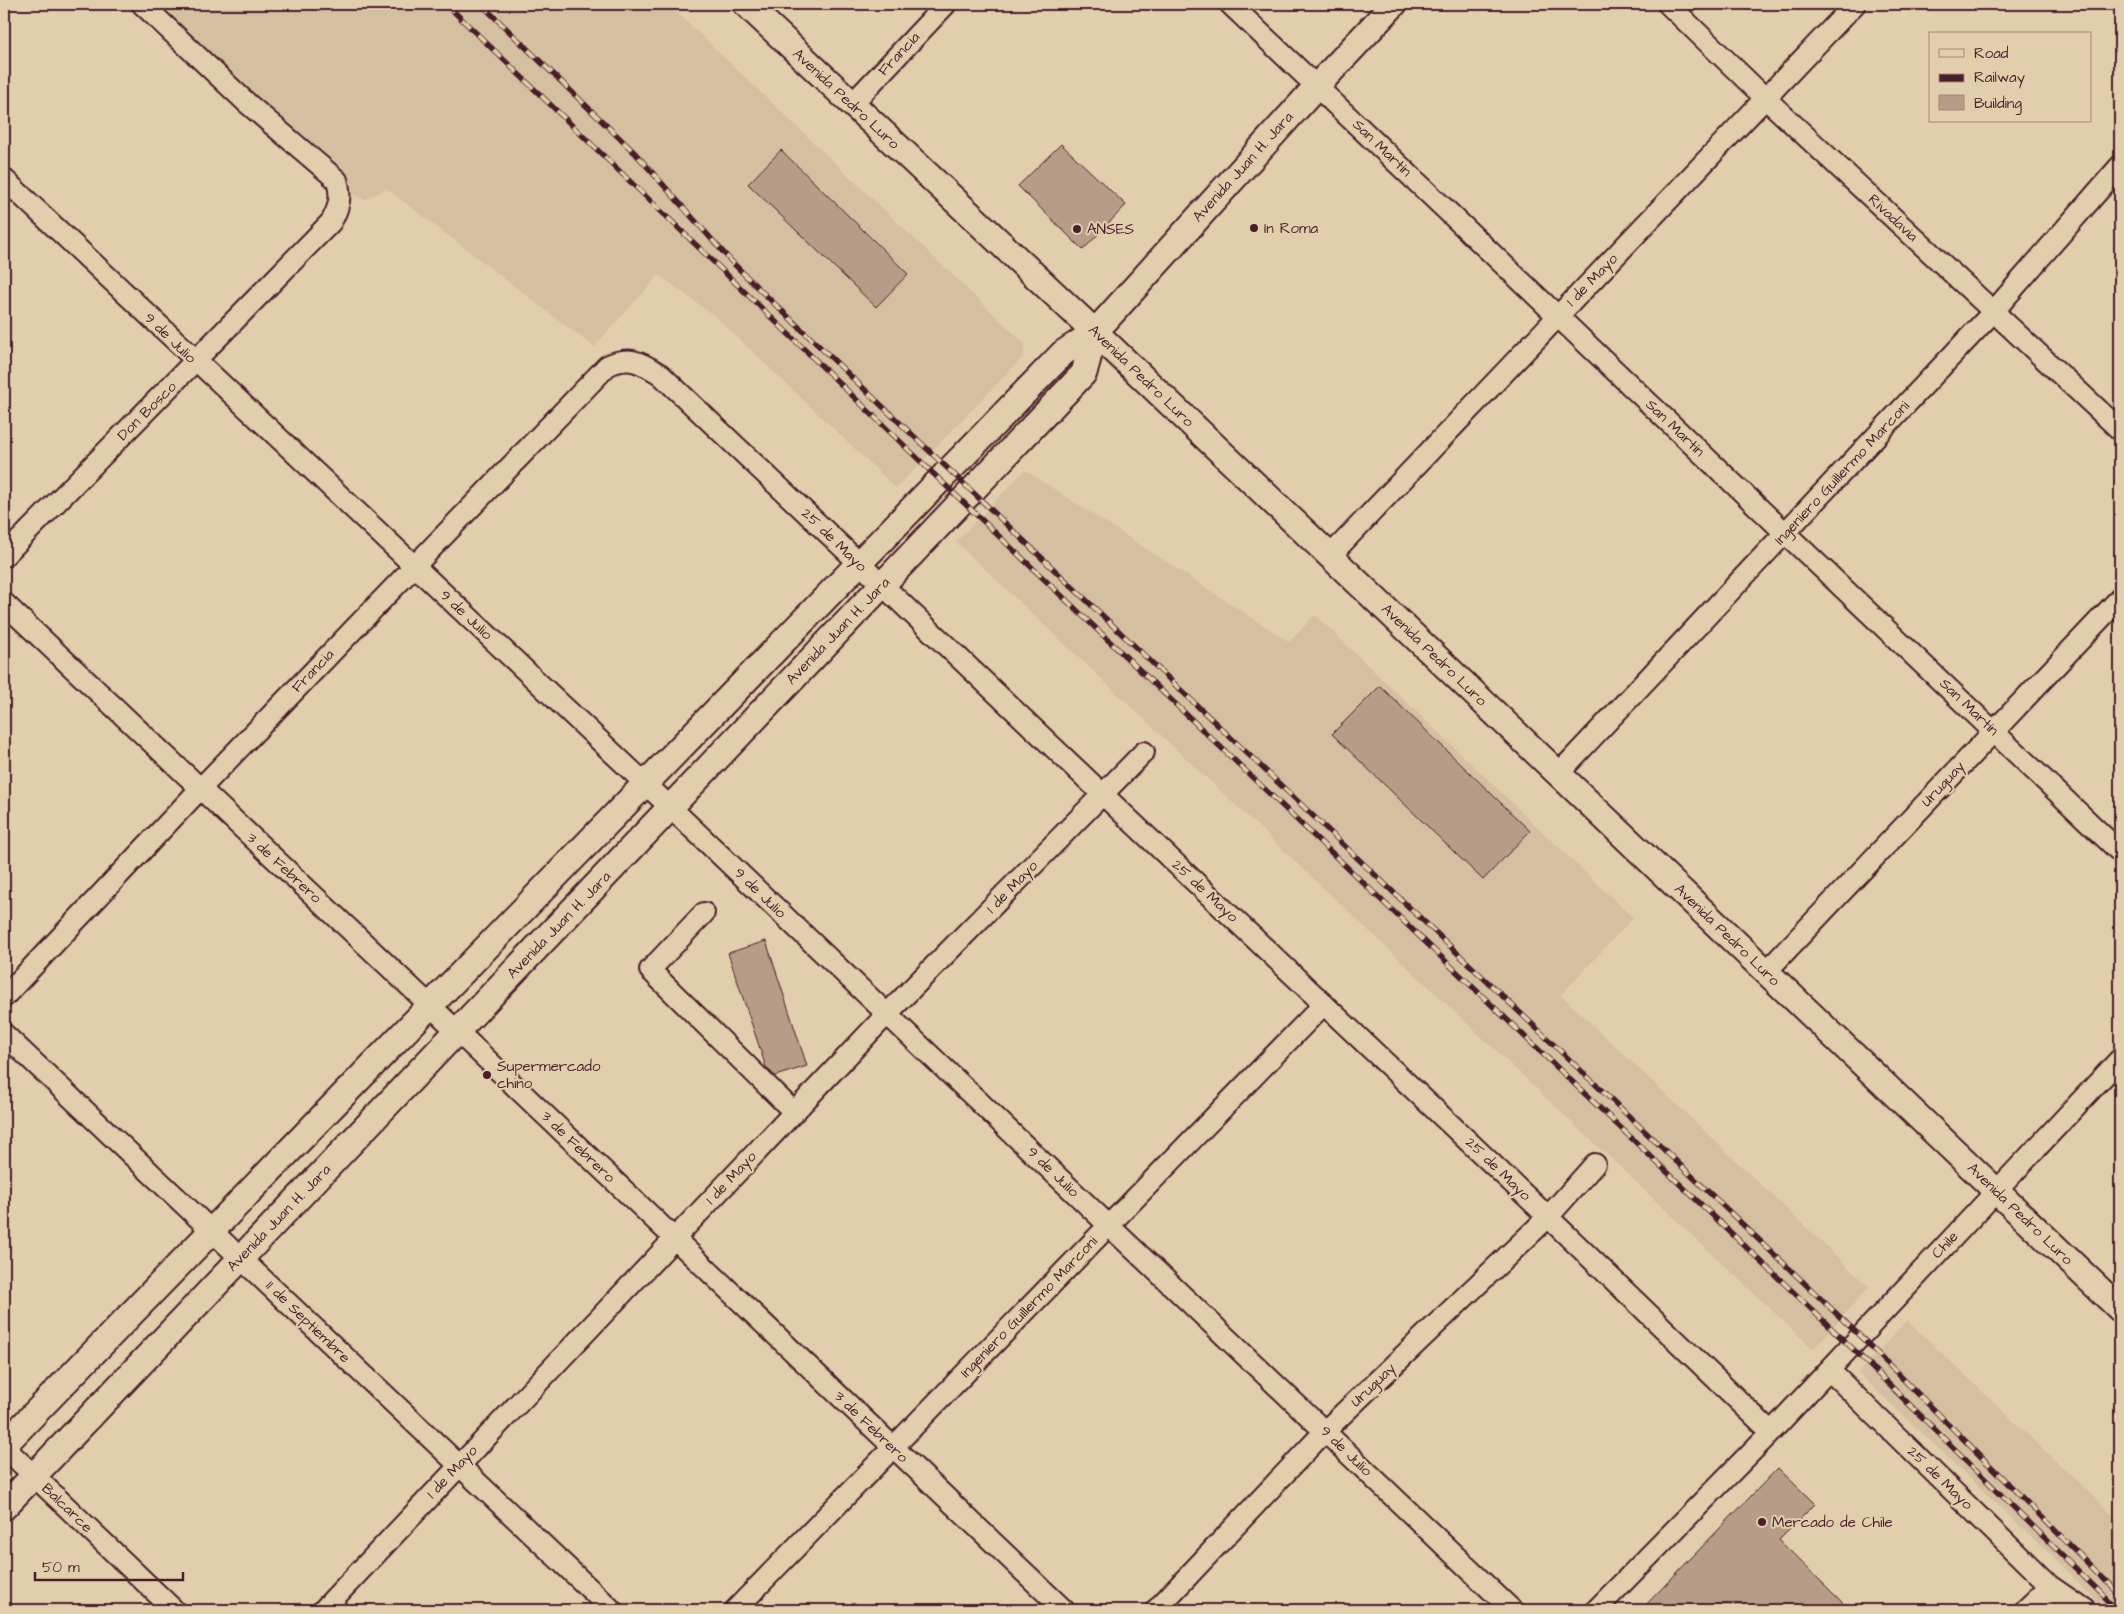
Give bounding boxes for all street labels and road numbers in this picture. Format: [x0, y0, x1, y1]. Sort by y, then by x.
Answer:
street label: Francia [873, 27, 925, 81]
street label: Avenida Pedro Luro [788, 44, 905, 155]
street label: Avenida Juan H. Jara [1188, 107, 1299, 227]
street label: San Martín [1348, 114, 1417, 182]
street label: Rivadavia [1863, 189, 1923, 247]
street label: 1 de Mayo [1561, 248, 1624, 312]
street label: 9 de Julio [139, 308, 201, 369]
street label: Avenida Pedro Luro [1084, 320, 1199, 432]
street label: Don Bosco [113, 376, 182, 445]
street label: San Martín [1641, 394, 1710, 462]
street label: Ingeniero Guillermo Marconi [1770, 396, 1916, 550]
street label: 25 de Mayo [796, 503, 872, 578]
street label: Avenida Juan H. Jara [781, 572, 895, 689]
street label: 9 de Julio [435, 585, 497, 645]
street label: Avenida Pedro Luro [1377, 599, 1492, 711]
street label: Francia [287, 644, 339, 697]
street label: San Martín [1935, 673, 2004, 741]
street label: Uruguay [1916, 757, 1970, 812]
street label: 3 de Febrero [242, 828, 326, 909]
street label: 1 de Mayo [981, 855, 1044, 919]
street label: 25 de Mayo [1167, 855, 1243, 928]
street label: 9 de Julio [729, 863, 791, 924]
street label: Avenida Juan H. Jara [502, 866, 616, 983]
street label: Avenida Pedro Luro [1670, 879, 1785, 991]
street label: 3 de Febrero [536, 1106, 620, 1188]
street label: 25 de Mayo [1460, 1132, 1536, 1207]
street label: 9 de Julio [1022, 1142, 1084, 1203]
street label: 1 de Mayo [701, 1146, 762, 1210]
street label: Avenida Pedro Luro [1963, 1158, 2078, 1270]
street label: Avenida Juan H. Jara [222, 1159, 336, 1276]
street label: Chile [1927, 1227, 1963, 1263]
street label: Ingeniero Guillermo Marconi [956, 1231, 1104, 1383]
street label: 11 de Septiembre [261, 1276, 355, 1368]
street label: Uruguay [1346, 1358, 1401, 1413]
street label: 3 de Febrero [829, 1386, 913, 1468]
street label: 9 de Julio [1315, 1421, 1377, 1482]
street label: 1 de Mayo [422, 1440, 483, 1504]
street label: 25 de Mayo [1902, 1441, 1978, 1516]
street label: Balcarce [37, 1478, 97, 1538]

